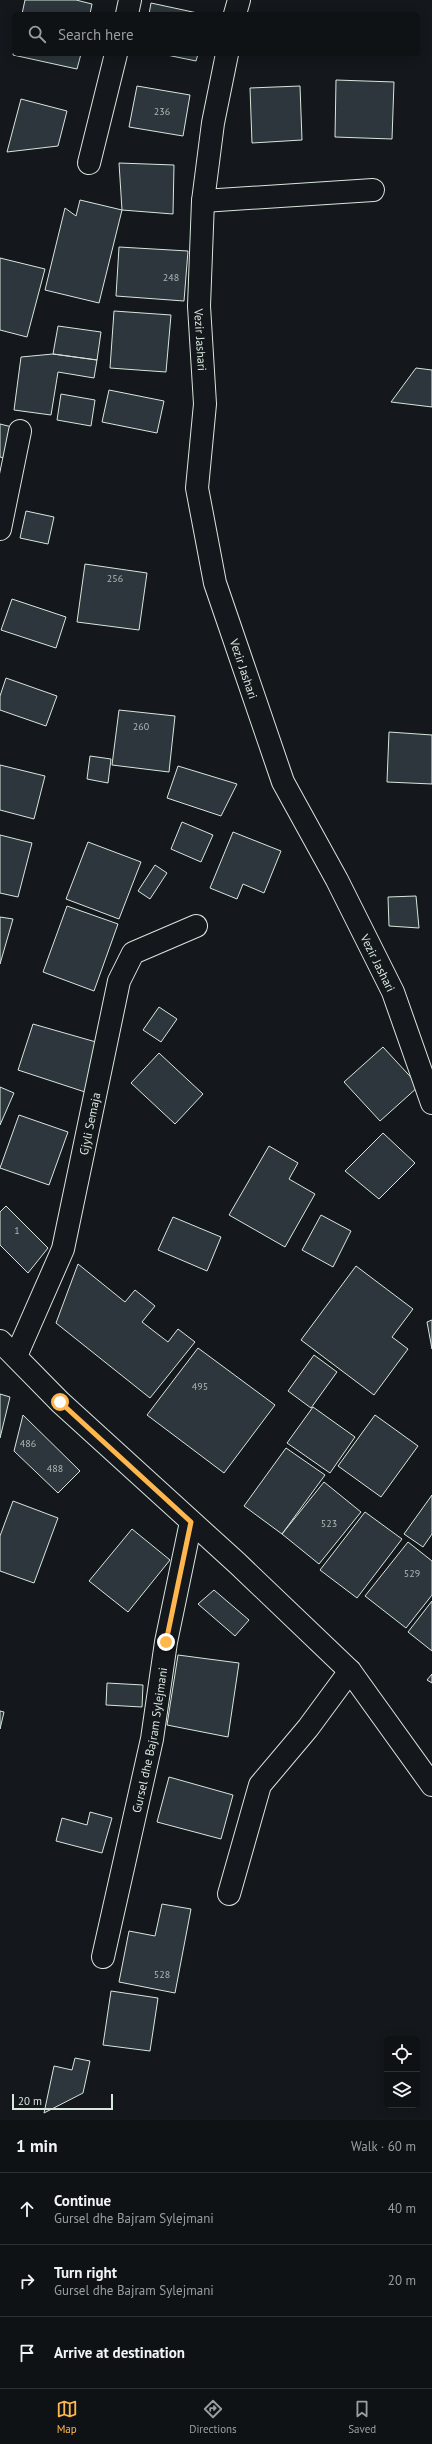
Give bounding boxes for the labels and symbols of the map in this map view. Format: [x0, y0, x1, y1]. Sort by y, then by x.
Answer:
house number: 236 [154, 105, 170, 118]
house number: 248 [163, 271, 179, 284]
street label: Vezir Jashari [192, 307, 210, 371]
house number: 256 [107, 572, 123, 585]
street label: Vezir Jashari [227, 636, 261, 701]
house number: 260 [133, 720, 150, 733]
street label: Vezir Jashari [357, 931, 399, 994]
street label: Gjyli Semaja [75, 1091, 103, 1156]
house number: 1 [14, 1224, 20, 1237]
house number: 495 [192, 1380, 208, 1393]
route start [51, 1393, 69, 1411]
house number: 486 [20, 1437, 36, 1450]
house number: 488 [47, 1462, 63, 1475]
house number: 523 [321, 1517, 337, 1530]
house number: 529 [404, 1567, 420, 1580]
route end [157, 1633, 175, 1651]
street label: Gursel dhe Bajram Sylejmani [128, 1666, 170, 1814]
house number: 528 [154, 1968, 170, 1981]
scale bar [12, 2092, 113, 2111]

